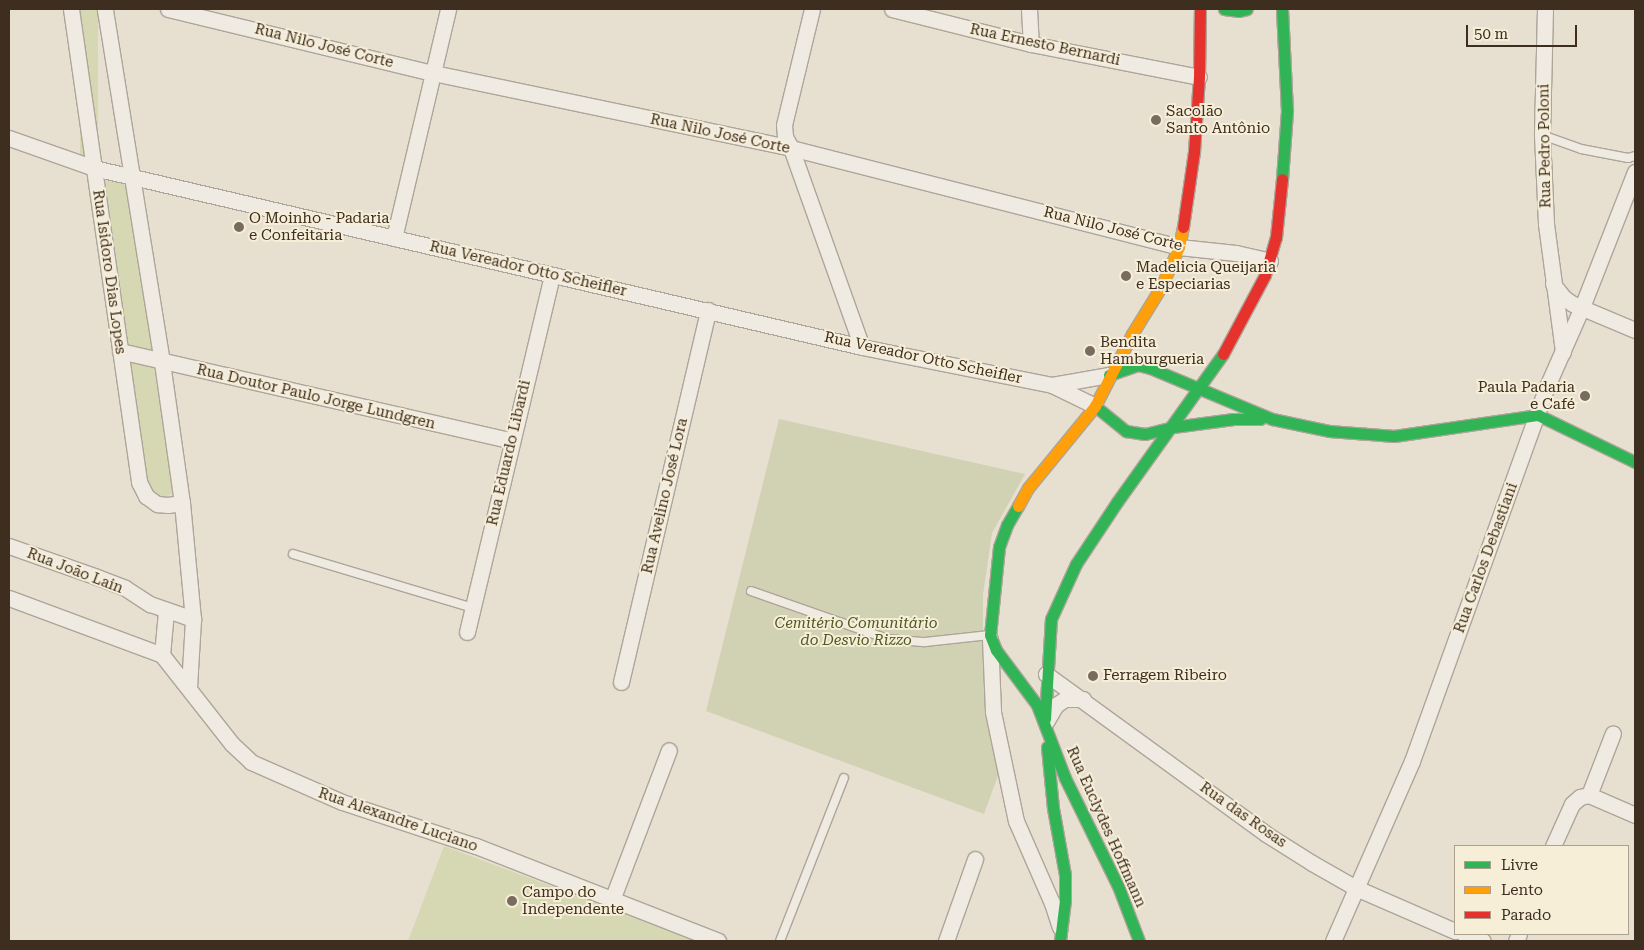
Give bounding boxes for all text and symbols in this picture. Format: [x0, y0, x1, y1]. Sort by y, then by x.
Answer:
scale bar [1469, 15, 1580, 47]
street label: Rua Nilo José Corte [253, 20, 395, 72]
street label: Rua Ernesto Bernardi [968, 20, 1122, 70]
text: 50 m [1474, 25, 1508, 43]
street label: Rua Pedro Poloni [1535, 84, 1555, 208]
place label: Sacolão Santo Antônio [1166, 102, 1270, 137]
street label: Rua Nilo José Corte [648, 110, 792, 158]
marker: Sacolão Santo Antônio [1150, 114, 1162, 126]
street label: Rua Isidoro Dias Lopes [89, 189, 129, 355]
street label: Rua Nilo José Corte [1042, 203, 1184, 255]
place label: O Moinho - Padaria e Confeitaria [249, 209, 389, 244]
marker: O Moinho - Padaria e Confeitaria [233, 221, 245, 233]
street label: Rua Vereador Otto Scheifler [428, 238, 628, 300]
place label: Madelicia Queijaria e Especiarias [1136, 258, 1276, 293]
marker: Madelicia Queijaria e Especiarias [1120, 270, 1132, 282]
street label: Rua Vereador Otto Scheifler [823, 328, 1023, 388]
place label: Bendita Hamburgueria [1100, 333, 1204, 368]
marker: Bendita Hamburgueria [1084, 345, 1096, 357]
street label: Rua Doutor Paulo Jorge Lundgren [195, 361, 437, 433]
street label: Rua Eduardo Libardi [483, 378, 535, 528]
place label: Paula Padaria e Café [1478, 378, 1575, 413]
marker: Paula Padaria e Café [1579, 390, 1591, 402]
street label: Rua Avelino José Lora [638, 416, 692, 576]
street label: Rua Carlos Debastiani [1450, 480, 1522, 636]
street label: Rua João Lain [24, 544, 126, 598]
park label: Cemitério Comunitário do Desvio Rizzo [775, 614, 937, 649]
place label: Ferragem Ribeiro [1103, 667, 1227, 685]
marker: Ferragem Ribeiro [1087, 670, 1099, 682]
street label: Rua Euclydes Hoffmann [1062, 744, 1150, 910]
street label: Rua das Rosas [1196, 778, 1290, 852]
street label: Rua Alexandre Luciano [316, 784, 480, 856]
legend [1454, 845, 1629, 935]
text: Livre [1501, 856, 1538, 874]
text: Lento [1501, 881, 1543, 899]
place label: Campo do Independente [522, 883, 624, 918]
marker: Campo do Independente [506, 895, 518, 907]
text: Parado [1501, 906, 1551, 924]

